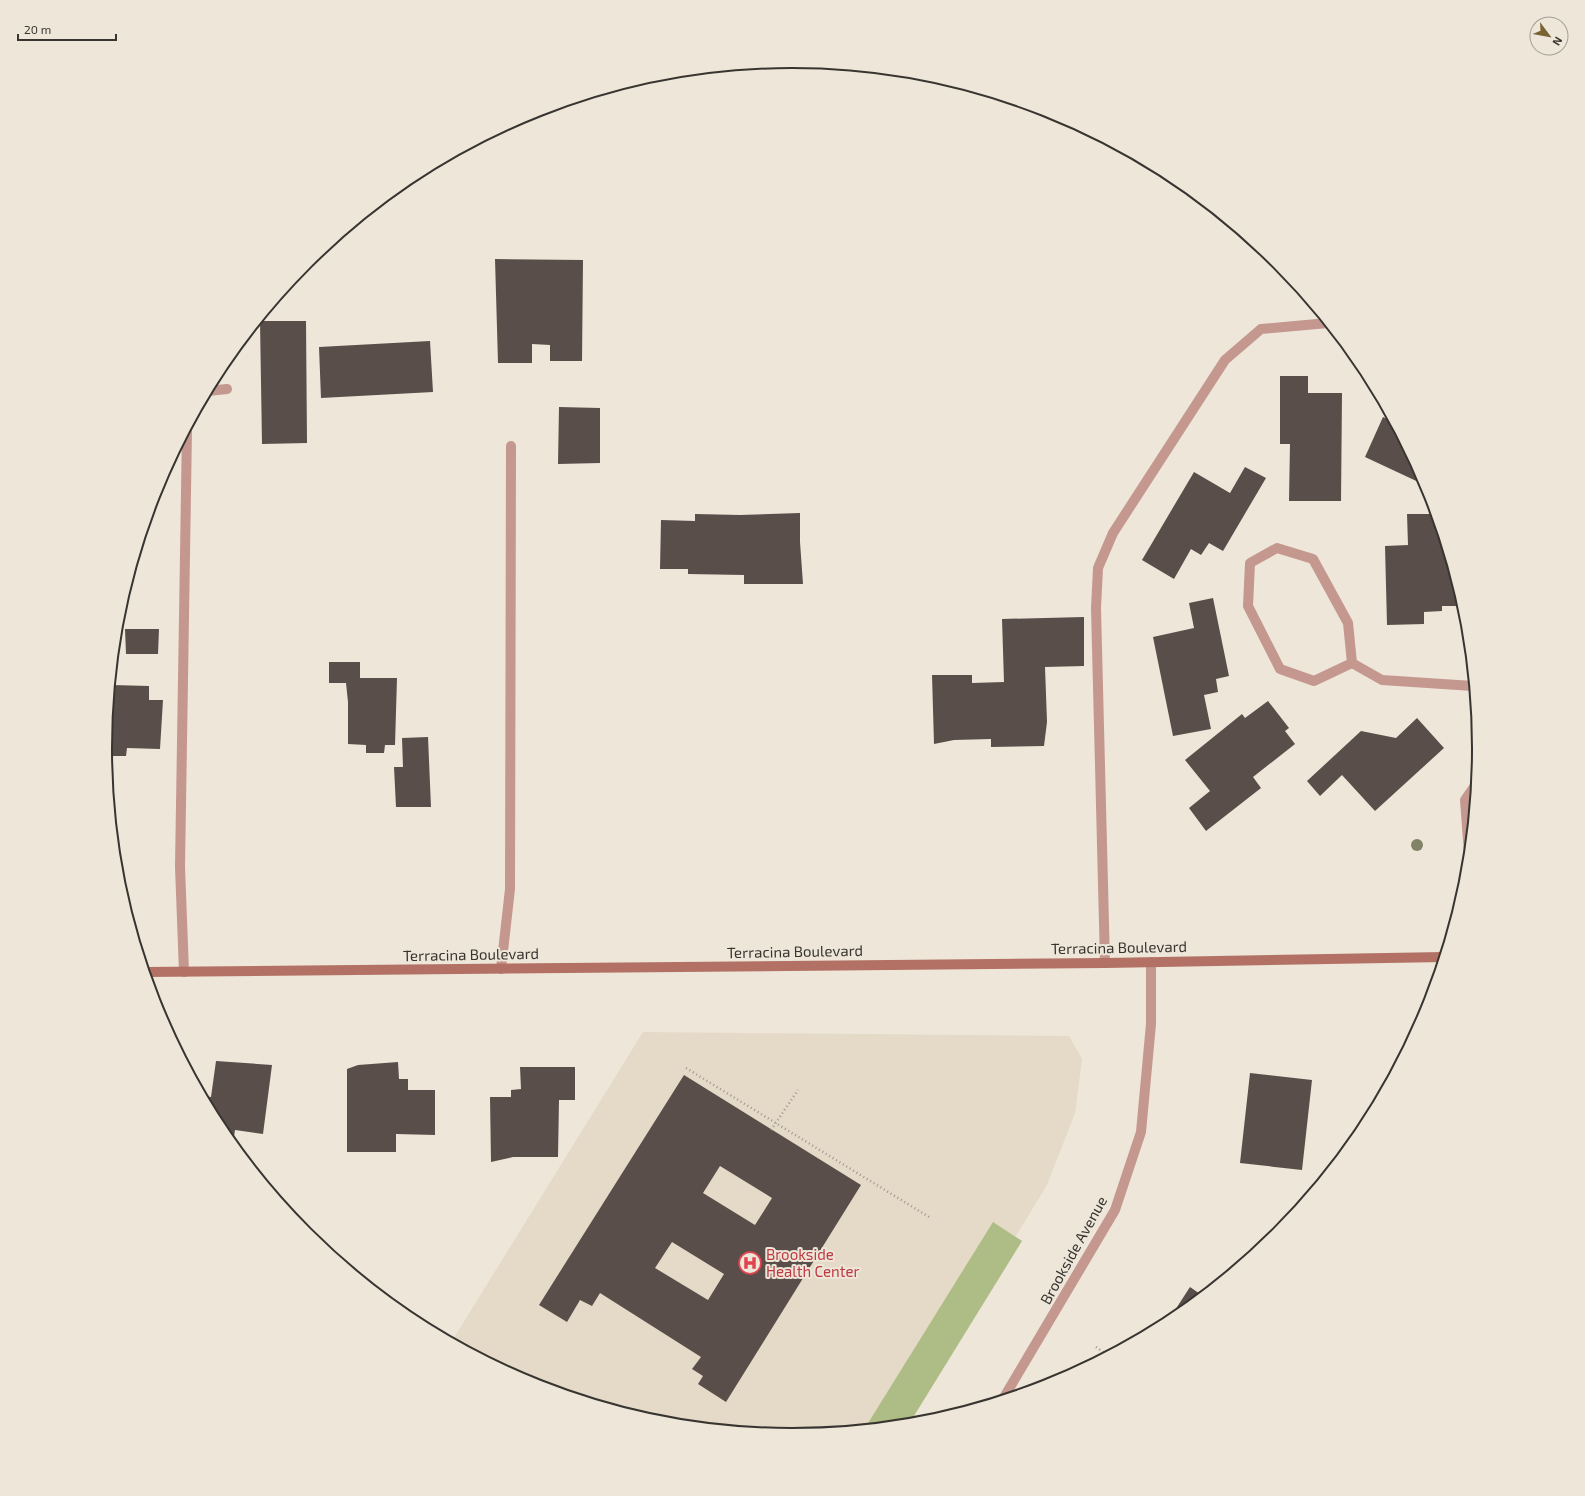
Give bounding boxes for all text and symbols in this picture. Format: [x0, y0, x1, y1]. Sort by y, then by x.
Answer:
scale bar [18, 16, 116, 42]
north arrow [1529, 16, 1569, 56]
text: 20 m [24, 22, 51, 36]
text: N [1550, 35, 1566, 48]
street label: Terracina Boulevard [1051, 937, 1187, 957]
street label: Terracina Boulevard [727, 941, 863, 961]
street label: Terracina Boulevard [403, 944, 539, 964]
street label: Brookside Avenue [1036, 1193, 1110, 1307]
place label: Brookside Health Center [766, 1245, 860, 1280]
hospital icon: Brookside Health Center [737, 1250, 763, 1276]

